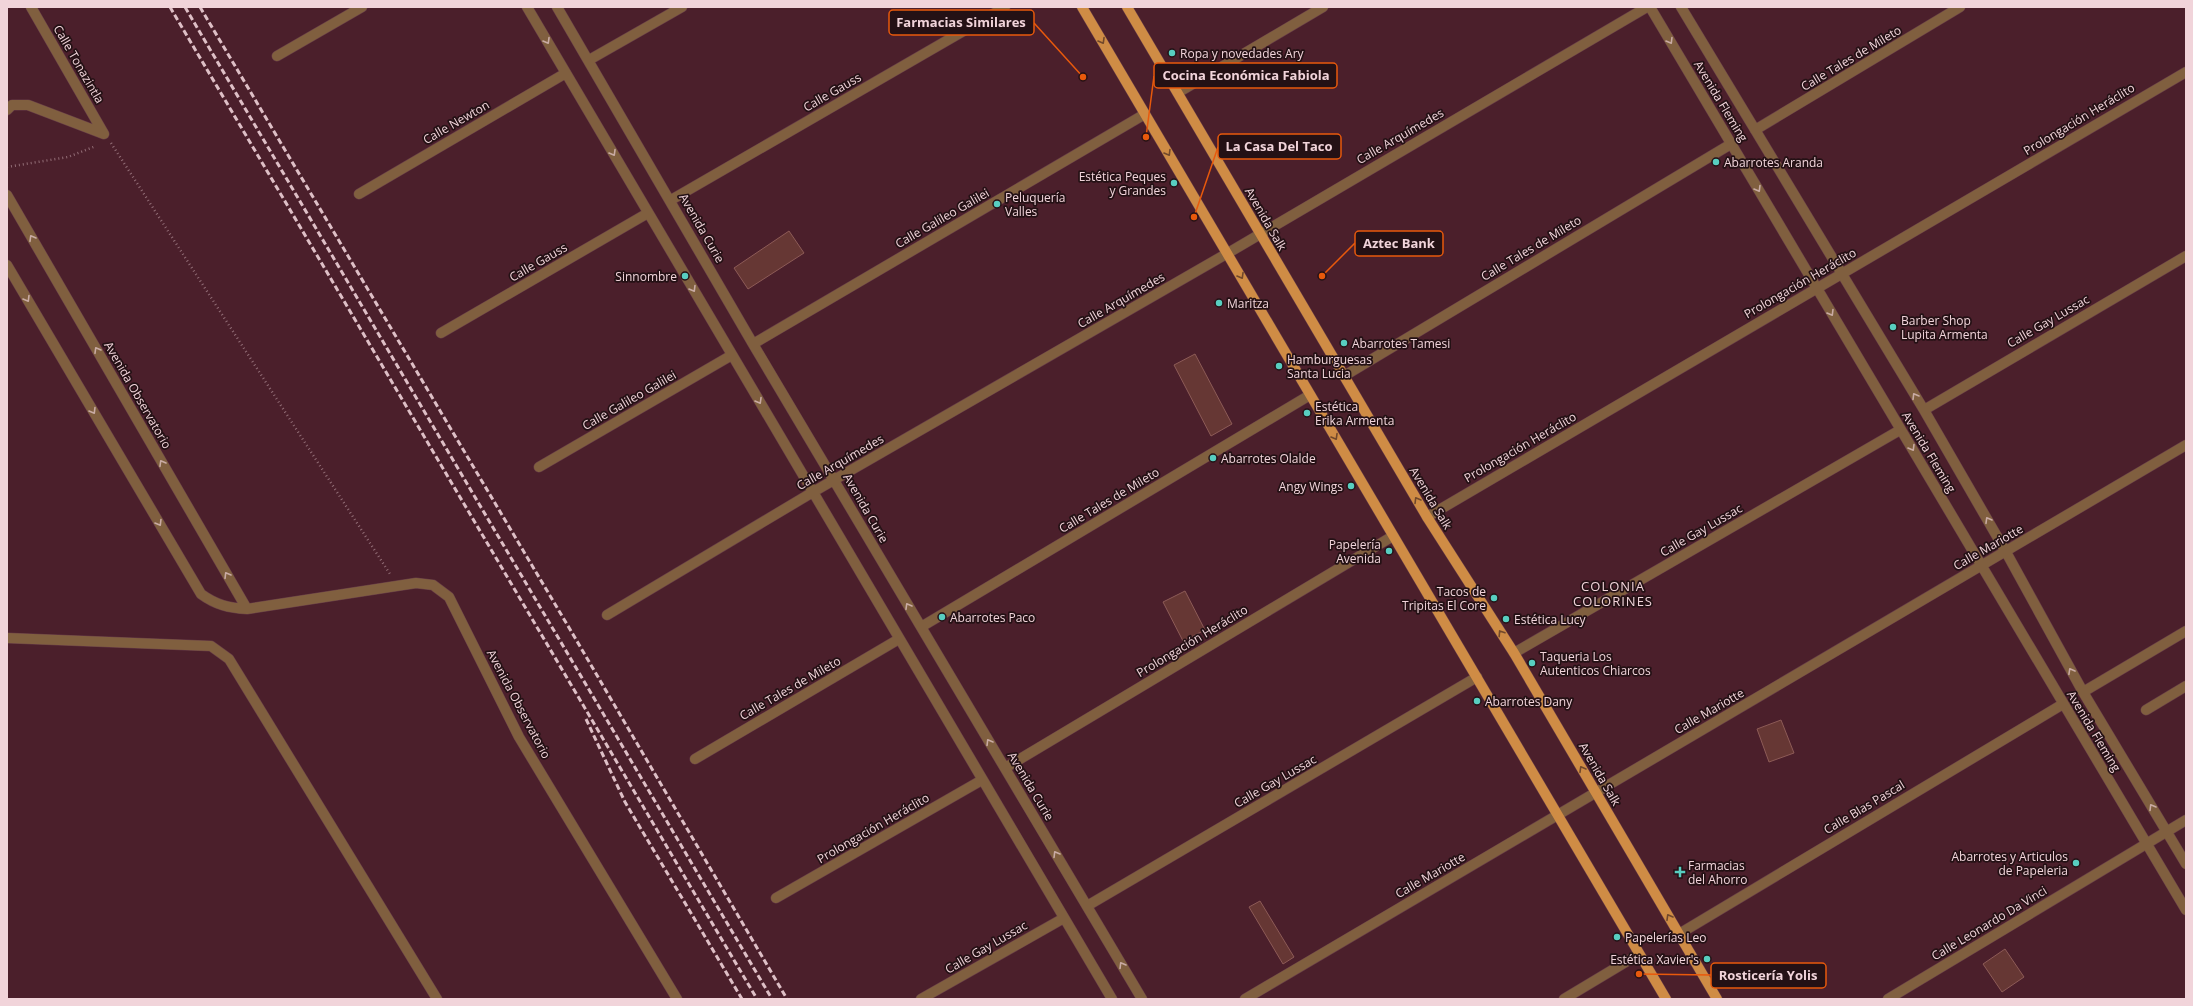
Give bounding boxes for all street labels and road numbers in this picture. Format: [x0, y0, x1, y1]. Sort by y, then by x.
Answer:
street label: Calle Tales de Mileto [1798, 21, 1904, 95]
street label: Calle Tonazintla [50, 22, 108, 106]
street label: Avenida Fleming [1690, 57, 1752, 145]
street label: Calle Gauss [800, 68, 864, 115]
street label: Prolongación Heráclito [2020, 79, 2138, 159]
street label: Calle Newton [420, 96, 492, 148]
street label: Calle Arquímedes [1353, 104, 1447, 168]
street label: Calle Galileo Galilei [892, 184, 992, 252]
street label: Avenida Salk [1241, 184, 1291, 254]
street label: Avenida Curie [675, 190, 729, 266]
street label: Calle Tales de Mileto [1478, 211, 1584, 285]
street label: Calle Gauss [506, 238, 570, 285]
street label: Prolongación Heráclito [1741, 244, 1859, 322]
street label: Calle Arquímedes [1074, 268, 1168, 332]
street label: Calle Gay Lussac [2004, 290, 2092, 351]
street label: Avenida Observatorio [100, 338, 176, 452]
street label: Calle Galileo Galilei [579, 366, 679, 434]
street label: Prolongación Heráclito [1461, 408, 1579, 486]
street label: Avenida Fleming [1898, 408, 1960, 496]
street label: Calle Arquímedes [793, 430, 887, 494]
street label: Calle Tales de Mileto [1056, 463, 1162, 537]
street label: Avenida Salk [1406, 463, 1457, 533]
street label: Avenida Curie [839, 470, 893, 546]
street label: Calle Gay Lussac [1657, 499, 1745, 560]
street label: Calle Mariotte [1950, 520, 2026, 574]
street label: Prolongación Heráclito [1133, 601, 1251, 681]
street label: Avenida Observatorio [483, 647, 555, 761]
street label: Calle Tales de Mileto [736, 652, 844, 724]
street label: Calle Mariotte [1671, 684, 1747, 738]
street label: Avenida Fleming [2063, 687, 2125, 775]
street label: Avenida Salk [1575, 739, 1625, 809]
street label: Avenida Curie [1004, 748, 1058, 824]
street label: Calle Gay Lussac [1231, 750, 1319, 811]
street label: Calle Blas Pascal [1820, 776, 1908, 838]
street label: Prolongación Heráclito [814, 789, 932, 867]
street label: Calle Mariotte [1392, 848, 1468, 902]
street label: Calle Leonardo Da Vinci [1928, 882, 2050, 964]
street label: Calle Gay Lussac [942, 916, 1030, 977]

